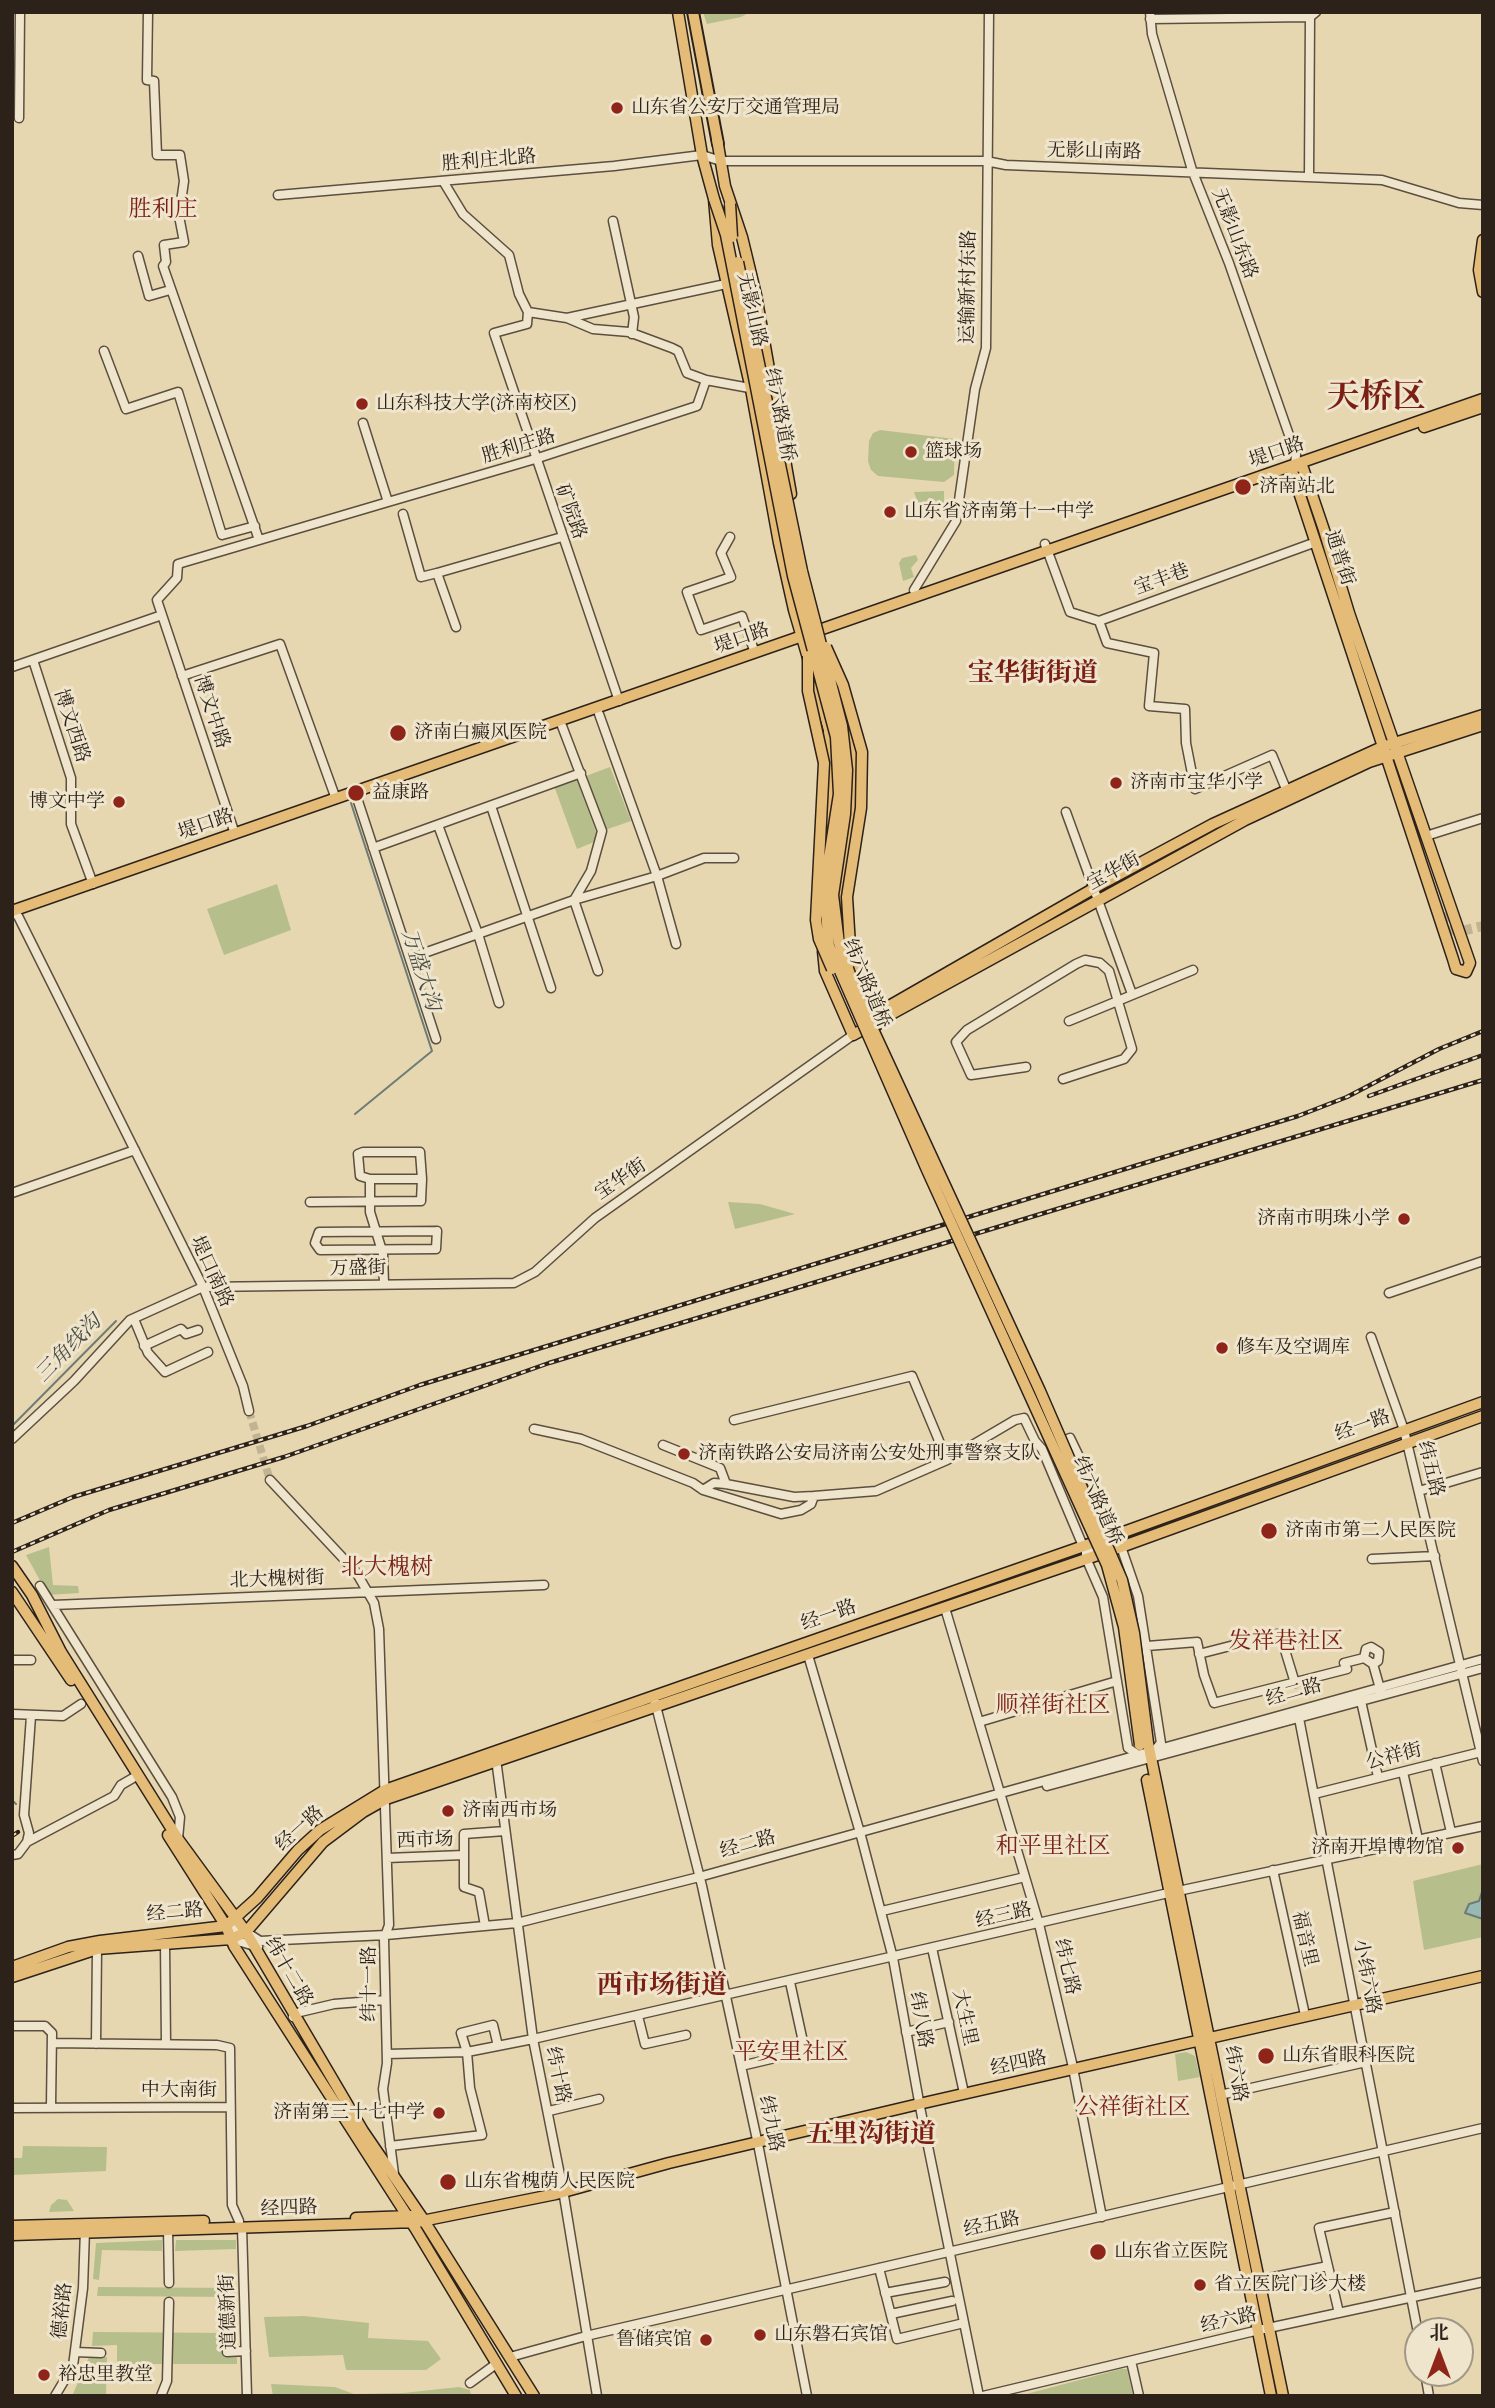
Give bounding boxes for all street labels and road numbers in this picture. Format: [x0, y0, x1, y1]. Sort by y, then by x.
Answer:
street label: 无影山南路 [1046, 140, 1142, 164]
street label: 胜利庄北路 [441, 146, 537, 176]
street label: 无影山东路 [1206, 186, 1262, 282]
street label: 运输新村东路 [957, 230, 981, 344]
street label: 无影山路 [731, 270, 771, 350]
street label: 纬六路道桥 [759, 366, 799, 464]
street label: 胜利庄路 [479, 425, 559, 469]
street label: 堤口路 [1246, 433, 1308, 473]
street label: 矿院路 [550, 481, 590, 543]
street label: 通普街 [1319, 527, 1359, 589]
street label: 宝丰巷 [1131, 560, 1193, 600]
street label: 堤口路 [711, 619, 773, 659]
street label: 博文中路 [188, 672, 234, 752]
street label: 博文西路 [48, 686, 94, 766]
street label: 堤口路 [175, 805, 237, 845]
street label: 宝华街 [1084, 848, 1144, 896]
street label: 纬六路道桥 [837, 936, 895, 1032]
street label: 宝华街 [591, 1155, 651, 1205]
street label: 堤口南路 [185, 1233, 237, 1311]
street label: 万盛街 [329, 1257, 387, 1281]
street label: 经一路 [1332, 1406, 1394, 1446]
street label: 纬五路 [1412, 1439, 1448, 1499]
street label: 纬六路道桥 [1067, 1453, 1127, 1549]
street label: 北大槐树街 [229, 1567, 325, 1593]
street label: 经一路 [798, 1596, 860, 1636]
street label: 经二路 [1263, 1674, 1325, 1712]
street label: 公祥街 [1364, 1739, 1424, 1775]
street label: 经一路 [271, 1801, 329, 1857]
street label: 经二路 [717, 1826, 779, 1864]
street label: 西市场 [396, 1829, 454, 1853]
street label: 经三路 [974, 1898, 1034, 1934]
street label: 经二路 [146, 1899, 204, 1927]
street label: 福音里 [1286, 1909, 1322, 1969]
street label: 纬十二路 [259, 1933, 317, 2011]
street label: 纬七路 [1048, 1937, 1084, 1997]
street label: 小纬六路 [1348, 1938, 1384, 2016]
street label: 纬十一路 [359, 1946, 381, 2022]
street label: 大生里 [947, 1988, 981, 2048]
street label: 纬八路 [904, 1990, 936, 2050]
street label: 纬六路 [1219, 2044, 1251, 2104]
street label: 纬十路 [540, 2045, 574, 2105]
street label: 经四路 [989, 2047, 1049, 2081]
street label: 中大南街 [141, 2080, 217, 2102]
street label: 纬九路 [753, 2094, 787, 2154]
street label: 经四路 [260, 2197, 318, 2221]
street label: 经五路 [962, 2207, 1022, 2243]
street label: 道德新街 [216, 2274, 242, 2350]
street label: 德裕路 [49, 2281, 77, 2341]
street label: 经六路 [1199, 2303, 1259, 2339]

